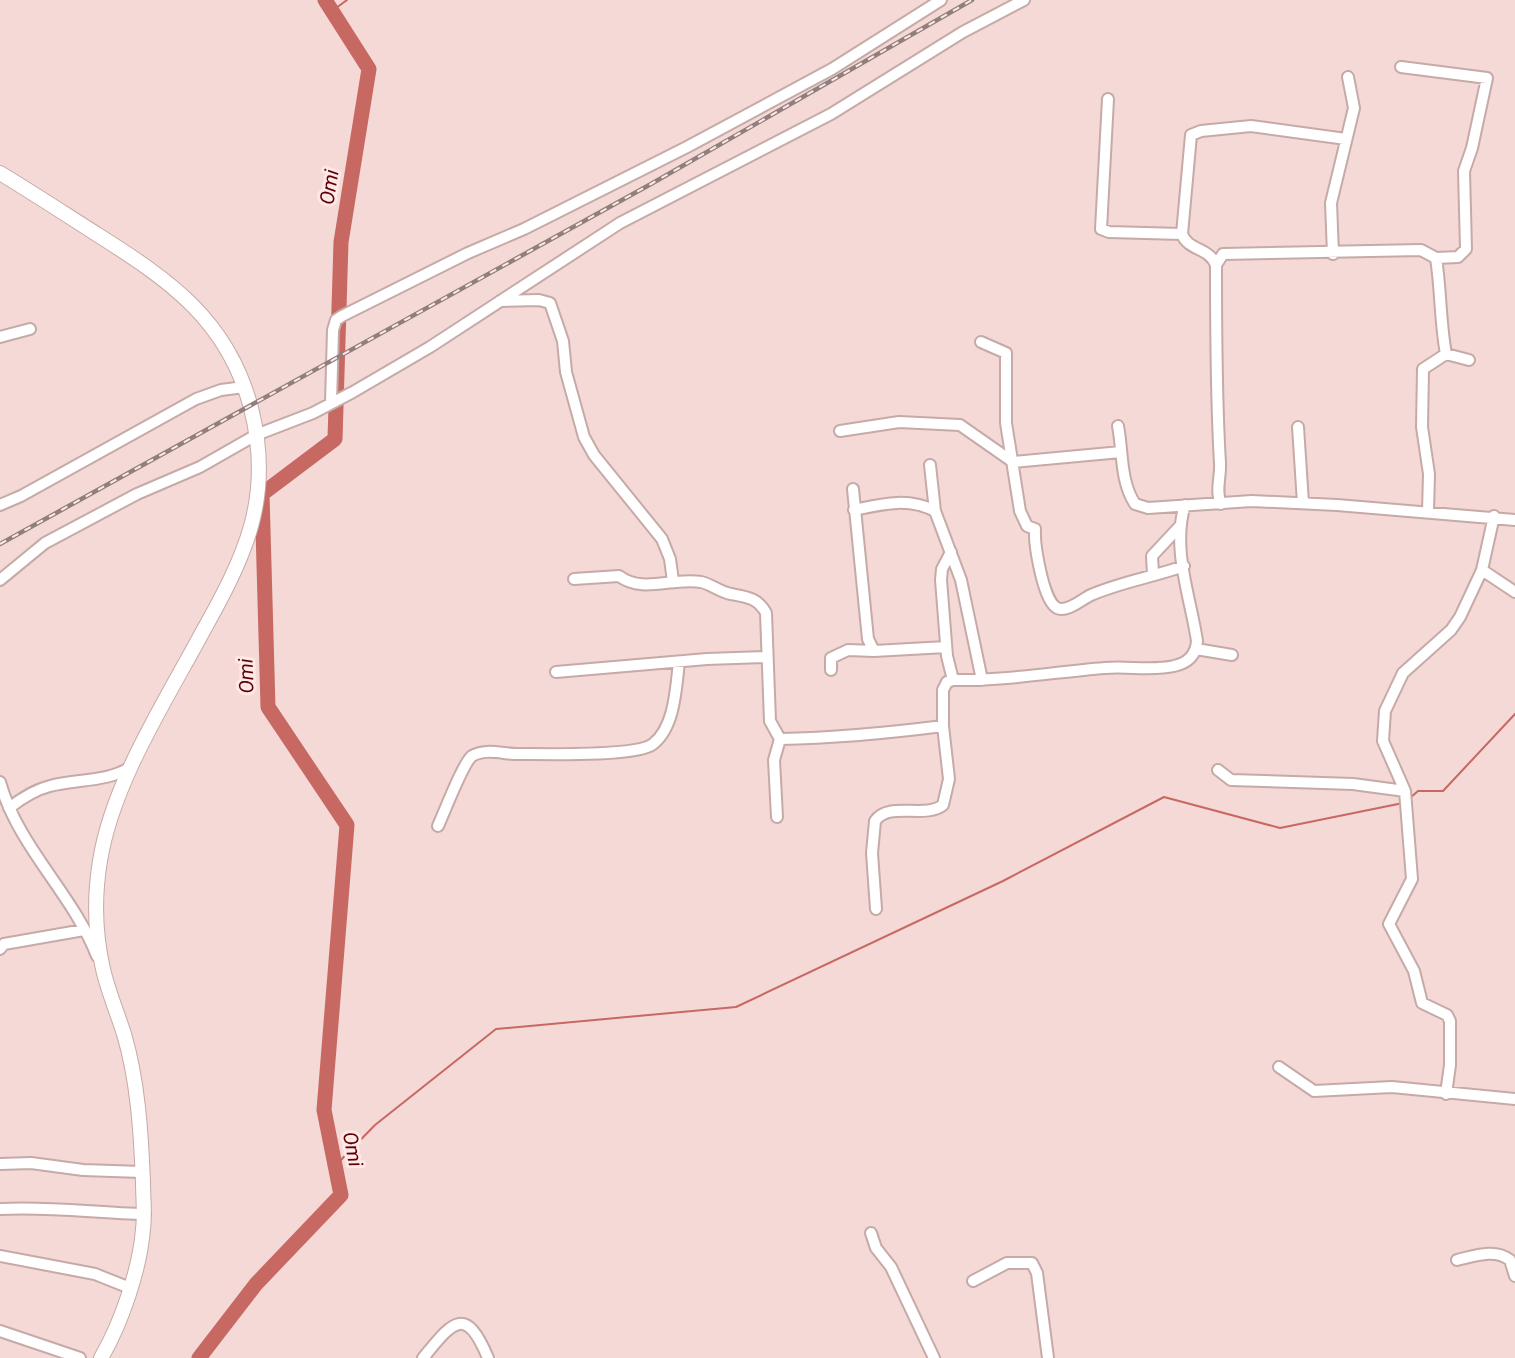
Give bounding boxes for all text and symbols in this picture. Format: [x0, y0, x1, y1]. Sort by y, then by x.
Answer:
water label: Omi [314, 168, 344, 206]
water label: Omi [233, 658, 259, 694]
water label: Omi [338, 1129, 368, 1169]

